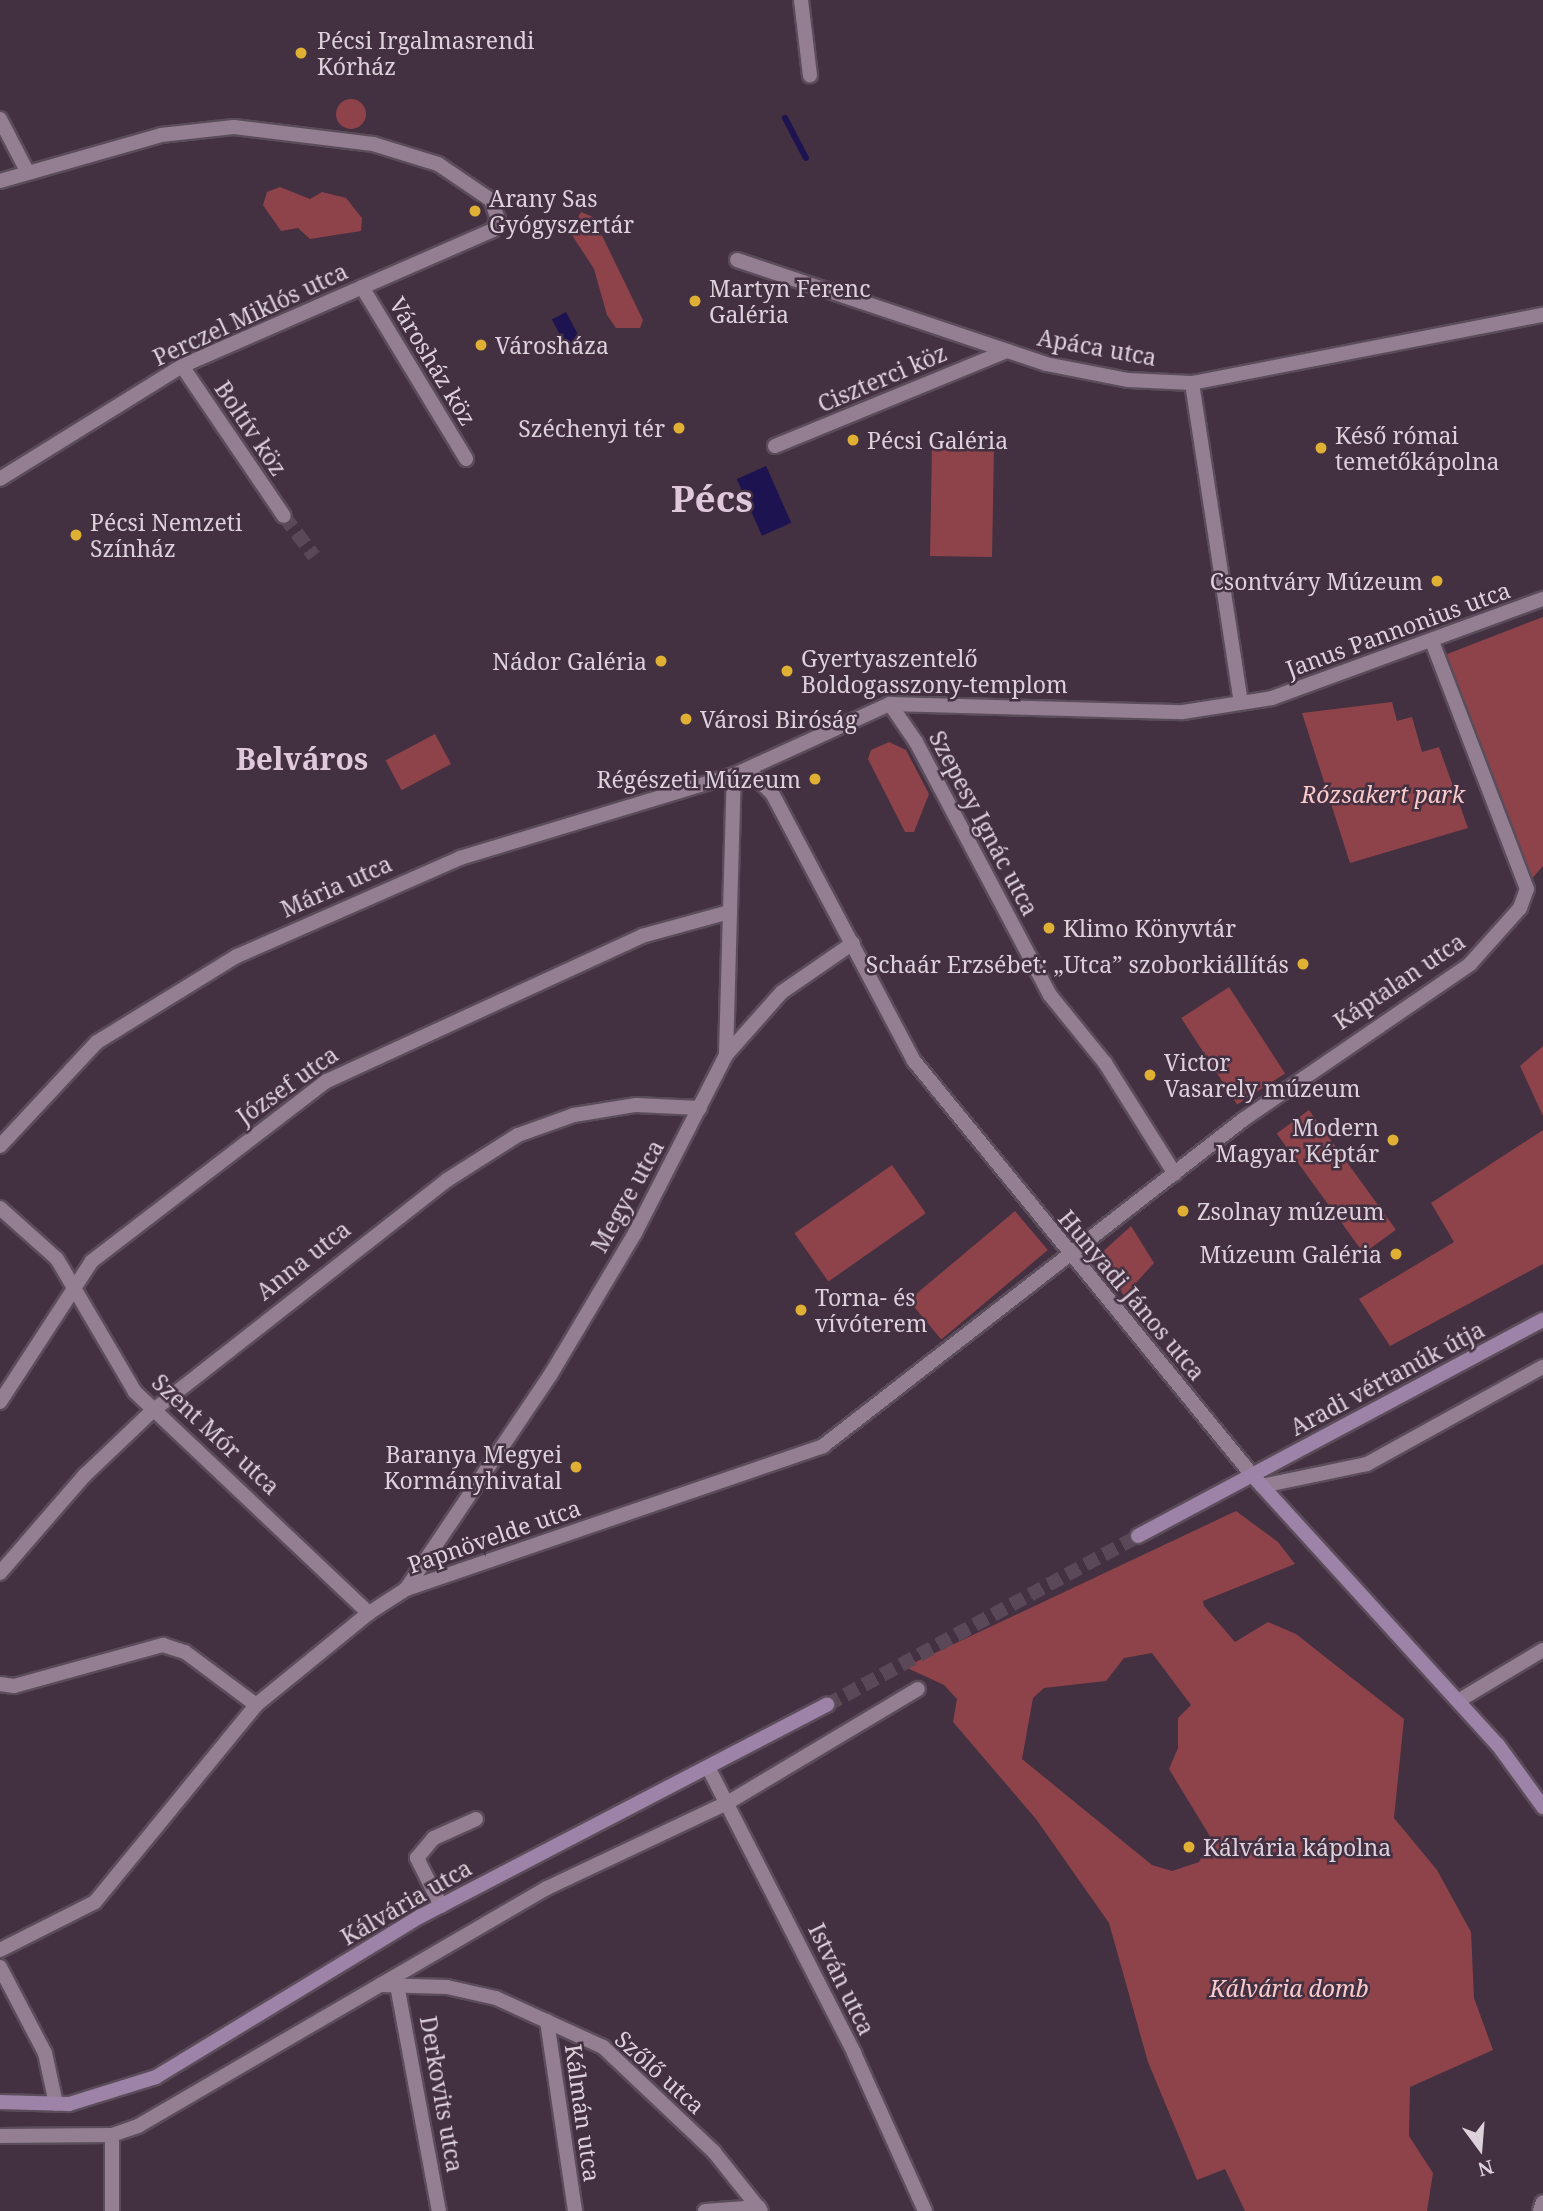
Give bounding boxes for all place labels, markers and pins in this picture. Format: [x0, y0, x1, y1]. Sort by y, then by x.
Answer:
place label: Pécsi Irgalmasrendi Kórház [317, 26, 534, 80]
marker: Pécsi Irgalmasrendi Kórház [291, 43, 311, 63]
place label: Arany Sas Gyógyszertár [489, 184, 634, 238]
marker: Arany Sas Gyógyszertár [467, 203, 483, 219]
place label: Martyn Ferenc Galéria [709, 274, 871, 328]
marker: Martyn Ferenc Galéria [687, 293, 703, 309]
place label: Városháza [495, 331, 609, 359]
marker: Városháza [473, 337, 489, 353]
place label: Széchenyi tér [518, 414, 665, 442]
marker: Széchenyi tér [671, 420, 687, 436]
place label: Késő római temetőkápolna [1335, 421, 1500, 475]
place label: Pécsi Galéria [867, 426, 1008, 454]
marker: Pécsi Galéria [845, 432, 861, 448]
marker: Késő római temetőkápolna [1313, 440, 1329, 456]
place label: Pécsi Nemzeti Színház [90, 508, 242, 562]
marker: Pécsi Nemzeti Színház [68, 527, 84, 543]
place label: Csontváry Múzeum [1210, 567, 1423, 595]
marker: Csontváry Múzeum [1429, 573, 1445, 589]
place label: Gyertyaszentelő Boldogasszony-templom [801, 644, 1068, 698]
place label: Nádor Galéria [492, 647, 647, 675]
marker: Nádor Galéria [653, 653, 669, 669]
marker: Gyertyaszentelő Boldogasszony-templom [779, 663, 795, 679]
place label: Városi Biróság [700, 705, 857, 733]
marker: Városi Biróság [678, 711, 694, 727]
place label: Régészeti Múzeum [596, 765, 801, 793]
marker: Régészeti Múzeum [807, 771, 823, 787]
place label: Klimo Könyvtár [1063, 914, 1236, 942]
marker: Klimo Könyvtár [1041, 920, 1057, 936]
place label: Schaár Erzsébet: „Utca” szoborkiállítás [866, 950, 1289, 978]
marker: Schaár Erzsébet: „Utca” szoborkiállítás [1295, 956, 1311, 972]
place label: Victor Vasarely múzeum [1164, 1048, 1360, 1102]
marker: Victor Vasarely múzeum [1142, 1067, 1158, 1083]
place label: Modern Magyar Képtár [1215, 1113, 1379, 1167]
marker: Modern Magyar Képtár [1385, 1132, 1401, 1148]
place label: Zsolnay múzeum [1197, 1197, 1384, 1225]
marker: Zsolnay múzeum [1175, 1203, 1191, 1219]
place label: Múzeum Galéria [1199, 1240, 1382, 1268]
marker: Múzeum Galéria [1388, 1246, 1404, 1262]
place label: Torna- és vívóterem [815, 1283, 928, 1337]
marker: Torna- és vívóterem [793, 1302, 809, 1318]
place label: Baranya Megyei Kormányhivatal [384, 1440, 562, 1494]
marker: Baranya Megyei Kormányhivatal [568, 1459, 584, 1475]
place label: Kálvária kápolna [1203, 1833, 1391, 1861]
marker: Kálvária kápolna [1181, 1839, 1197, 1855]

